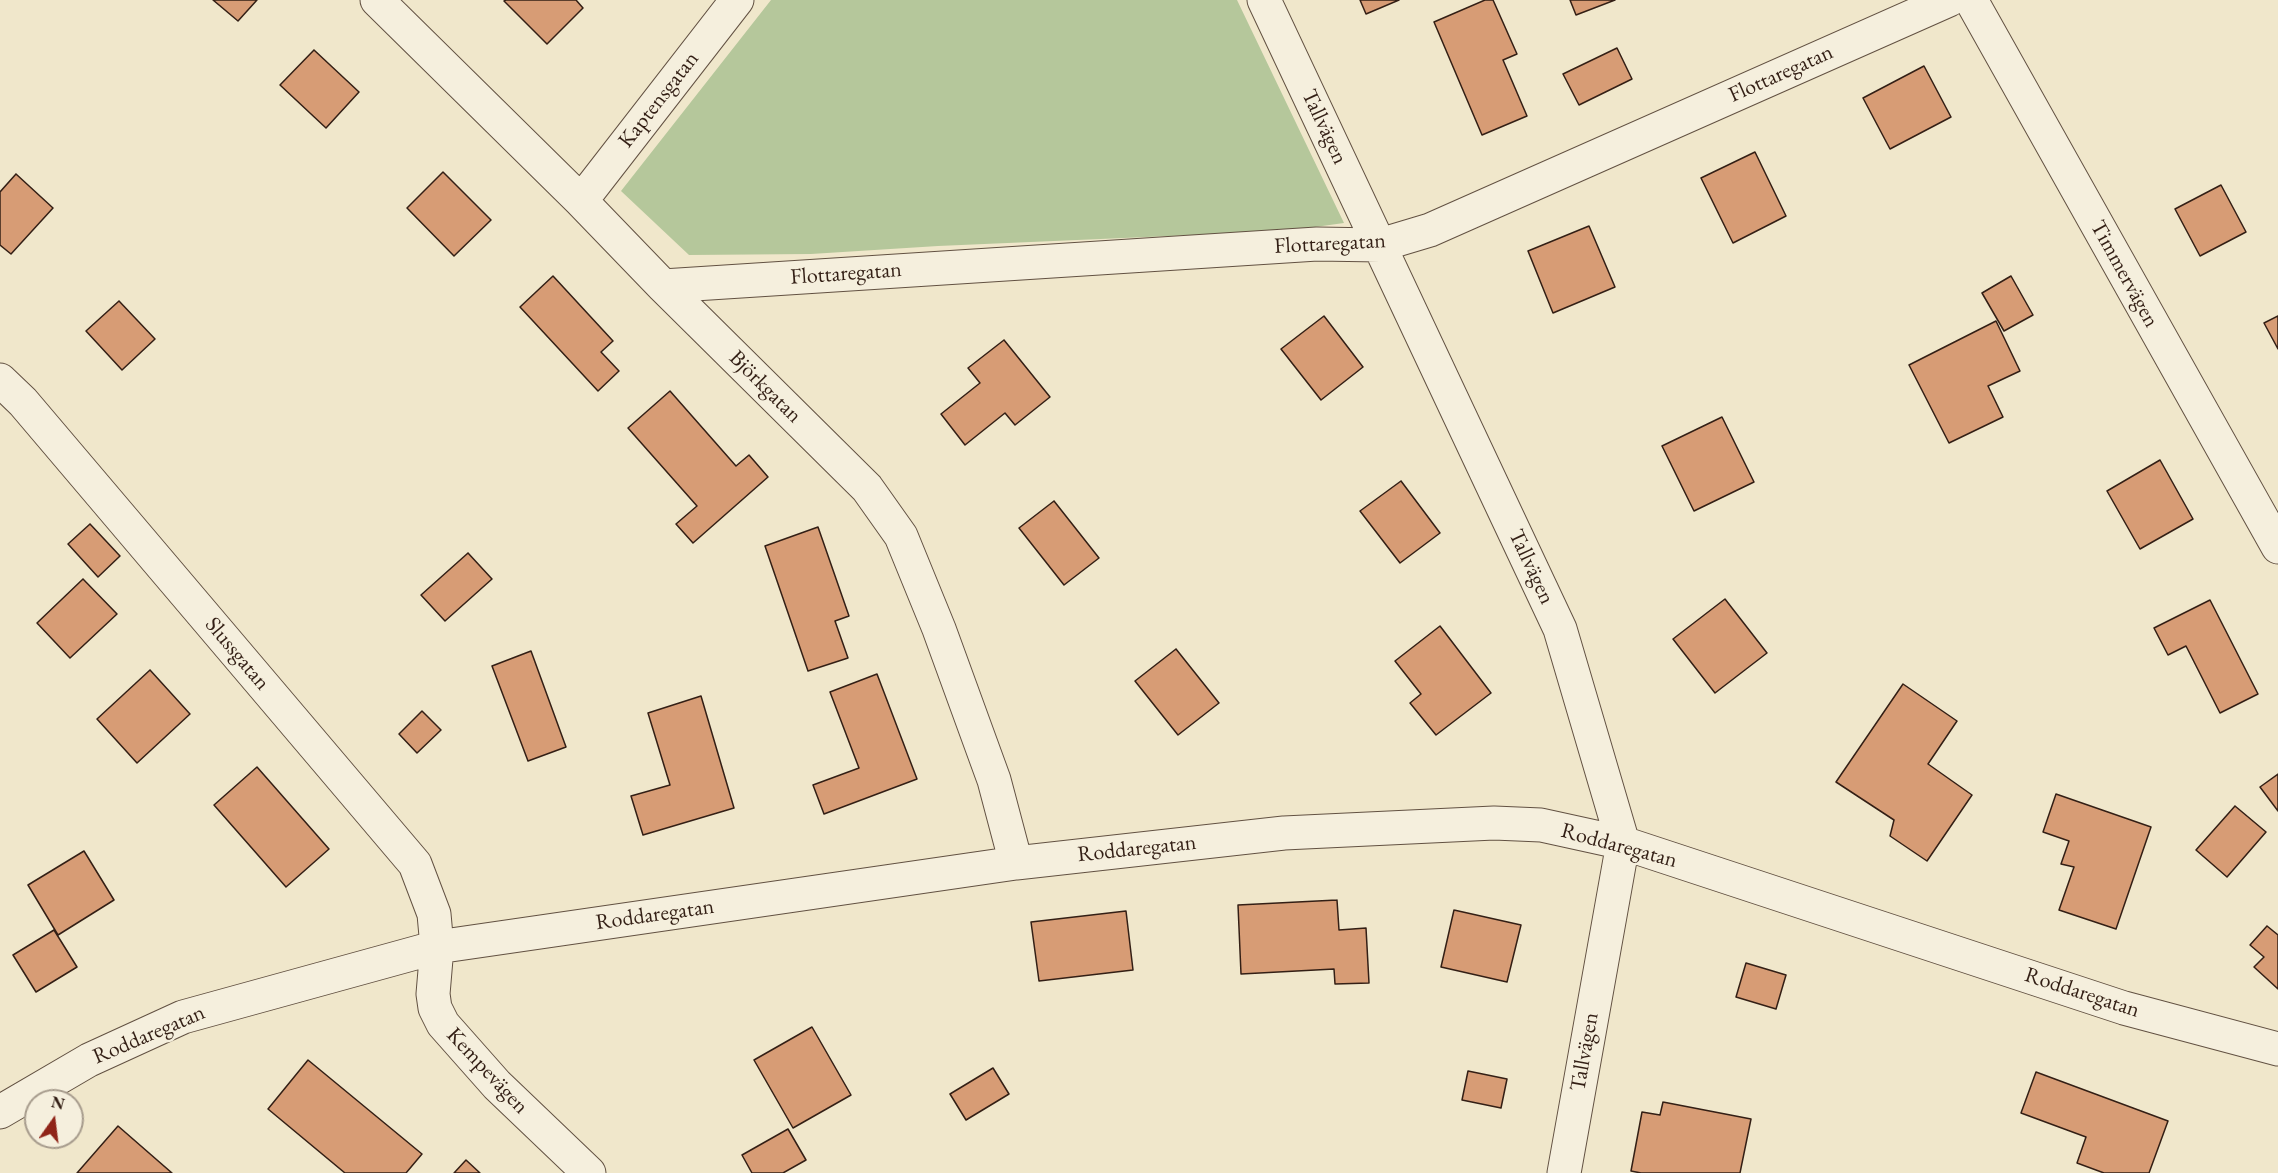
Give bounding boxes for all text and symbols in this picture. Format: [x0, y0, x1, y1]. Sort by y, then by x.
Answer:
street label: Flottaregatan [1725, 39, 1837, 109]
street label: Kaptensgatan [613, 47, 705, 153]
street label: Tallvägen [1295, 85, 1353, 169]
street label: Timmervägen [2084, 216, 2164, 332]
street label: Flottaregatan [1274, 228, 1386, 260]
street label: Flottaregatan [789, 257, 903, 291]
street label: Björkgatan [723, 345, 807, 429]
street label: Tallvägen [1502, 525, 1560, 609]
street label: Slussgatan [199, 612, 275, 696]
street label: Roddaregatan [1558, 818, 1680, 874]
street label: Roddaregatan [1076, 830, 1198, 868]
street label: Roddaregatan [594, 894, 716, 936]
street label: Roddaregatan [2021, 962, 2143, 1024]
street label: Roddaregatan [89, 1000, 209, 1070]
street label: Tallvägen [1565, 1011, 1605, 1093]
street label: Kempevägen [440, 1022, 534, 1120]
north arrow [24, 1089, 84, 1149]
text: N [49, 1091, 67, 1115]

